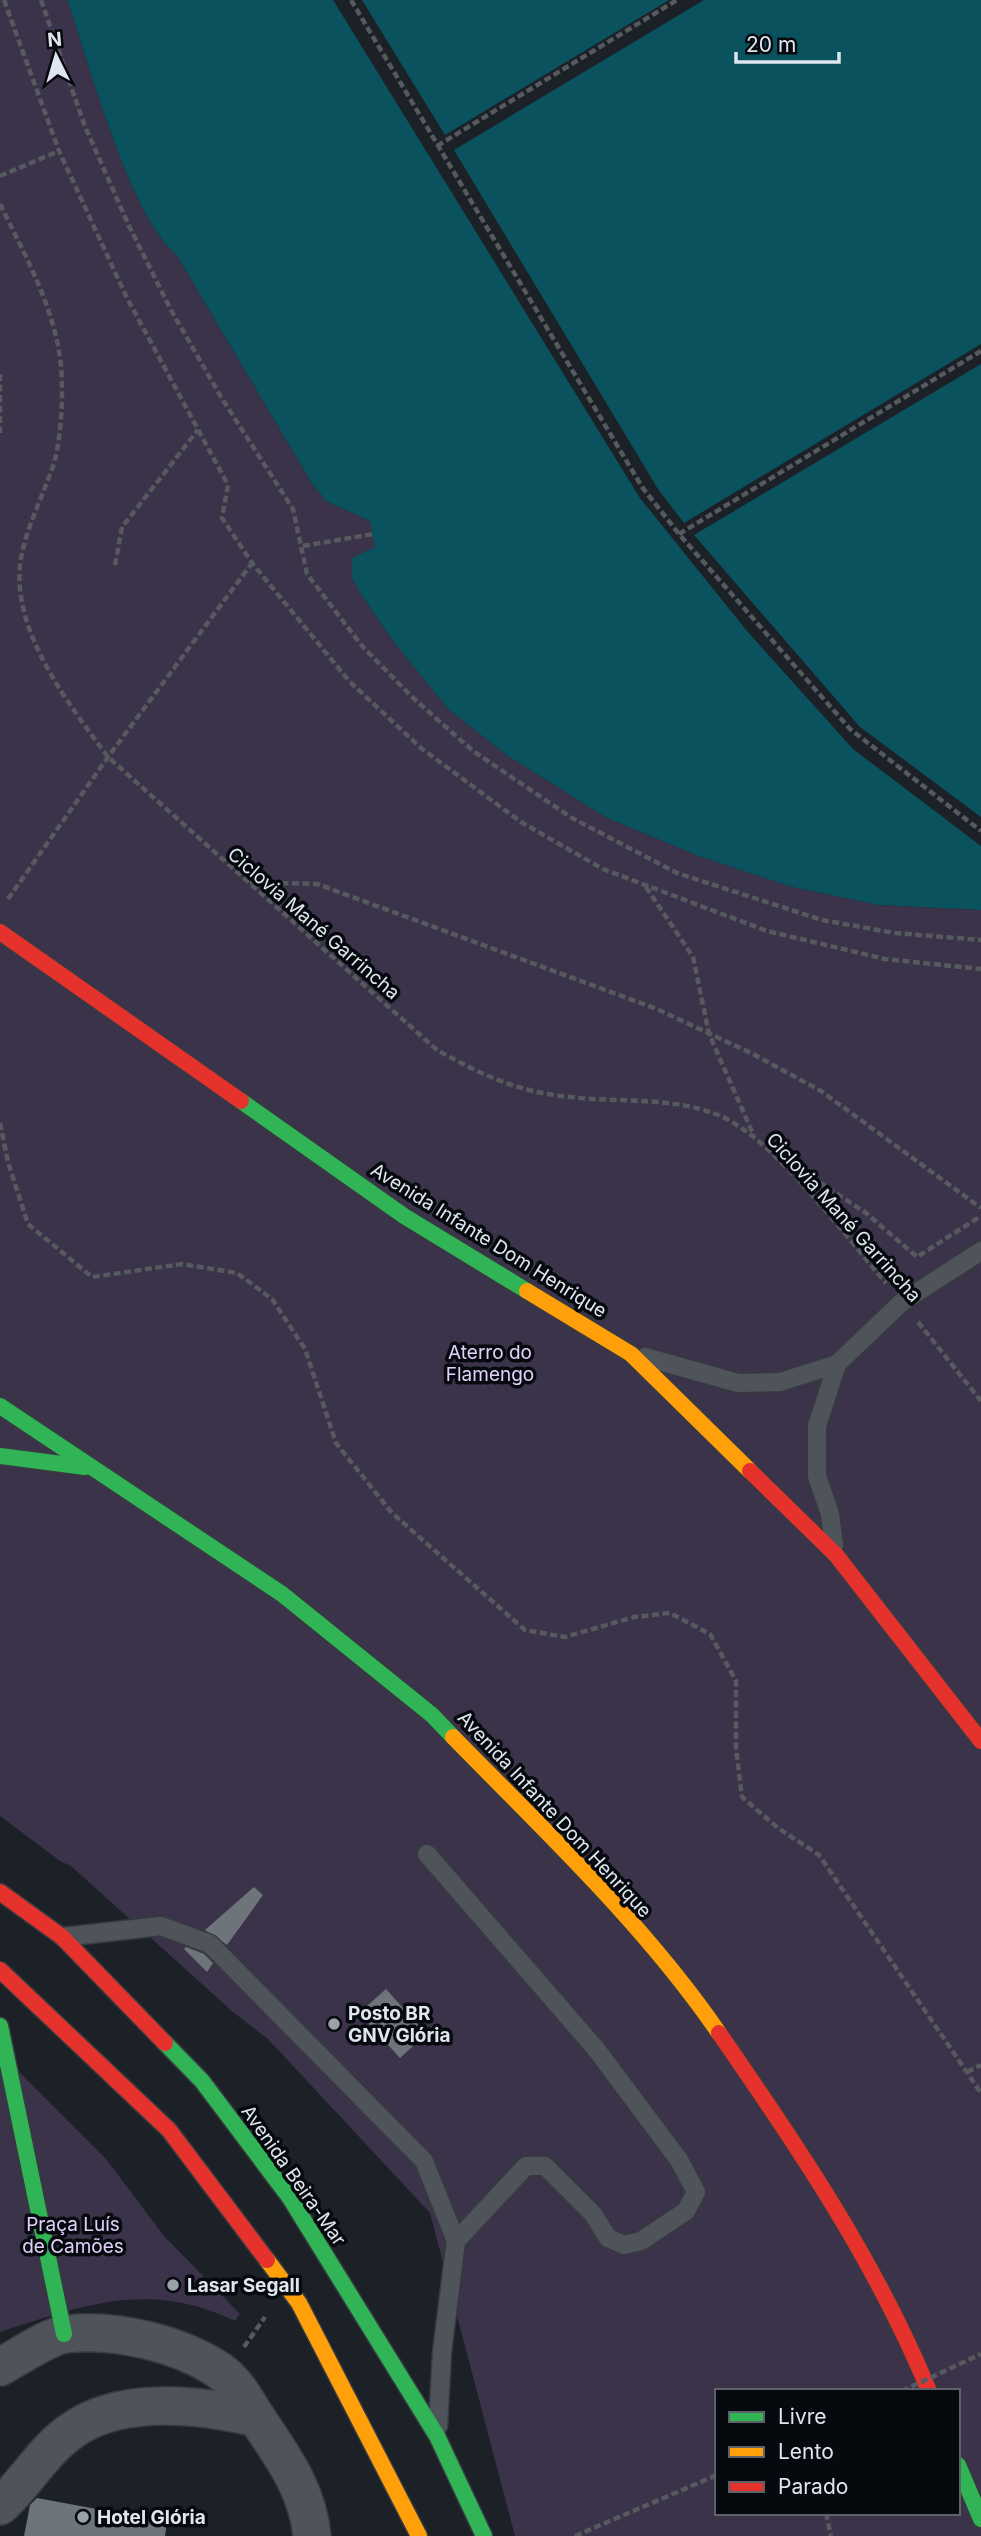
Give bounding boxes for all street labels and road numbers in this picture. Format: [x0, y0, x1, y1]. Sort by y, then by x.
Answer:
street label: Ciclovia Mané Garrincha [223, 843, 404, 1004]
street label: Ciclovia Mané Garrincha [761, 1128, 926, 1307]
street label: Avenida Infante Dom Henrique [367, 1158, 611, 1323]
street label: Avenida Infante Dom Henrique [453, 1706, 656, 1922]
street label: Avenida Beira-Mar [236, 2101, 351, 2250]

